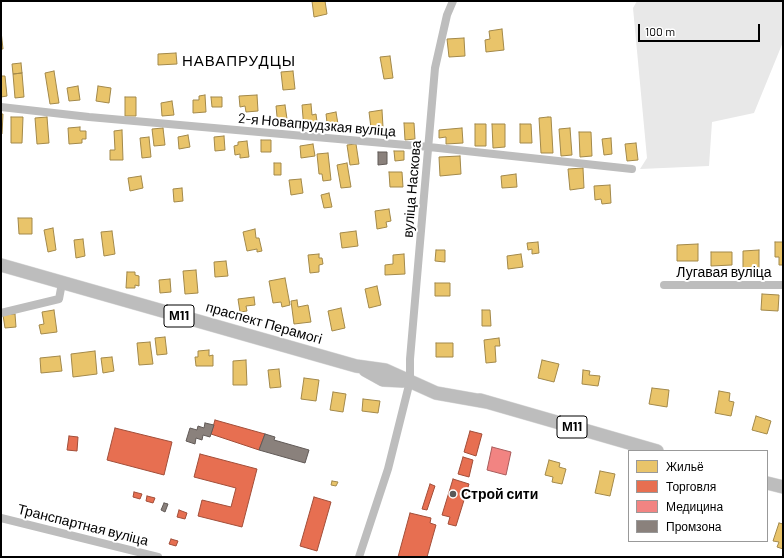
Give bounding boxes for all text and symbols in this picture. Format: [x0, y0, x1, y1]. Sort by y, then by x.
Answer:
scale bar [640, 16, 762, 42]
text: 100 m [645, 24, 675, 38]
district label: НАВАПРУДЦЫ [182, 52, 296, 70]
street label: 2-я Новапрудзкая вуліца [237, 110, 397, 140]
street label: вуліца Наскова [399, 140, 425, 238]
street label: Лугавая вуліца [676, 264, 772, 280]
street label: праспект Перамогі [204, 298, 324, 348]
road number: М11 [164, 305, 194, 327]
road number: М11 [557, 416, 587, 438]
legend [628, 450, 768, 542]
text: Жильё [666, 459, 704, 473]
text: Торговля [666, 479, 716, 493]
place label: Строй сити [461, 486, 538, 502]
marker: Строй сити [448, 489, 458, 499]
text: Медицина [666, 499, 723, 513]
street label: Транспартная вуліца [16, 501, 150, 549]
text: Промзона [666, 519, 721, 533]

